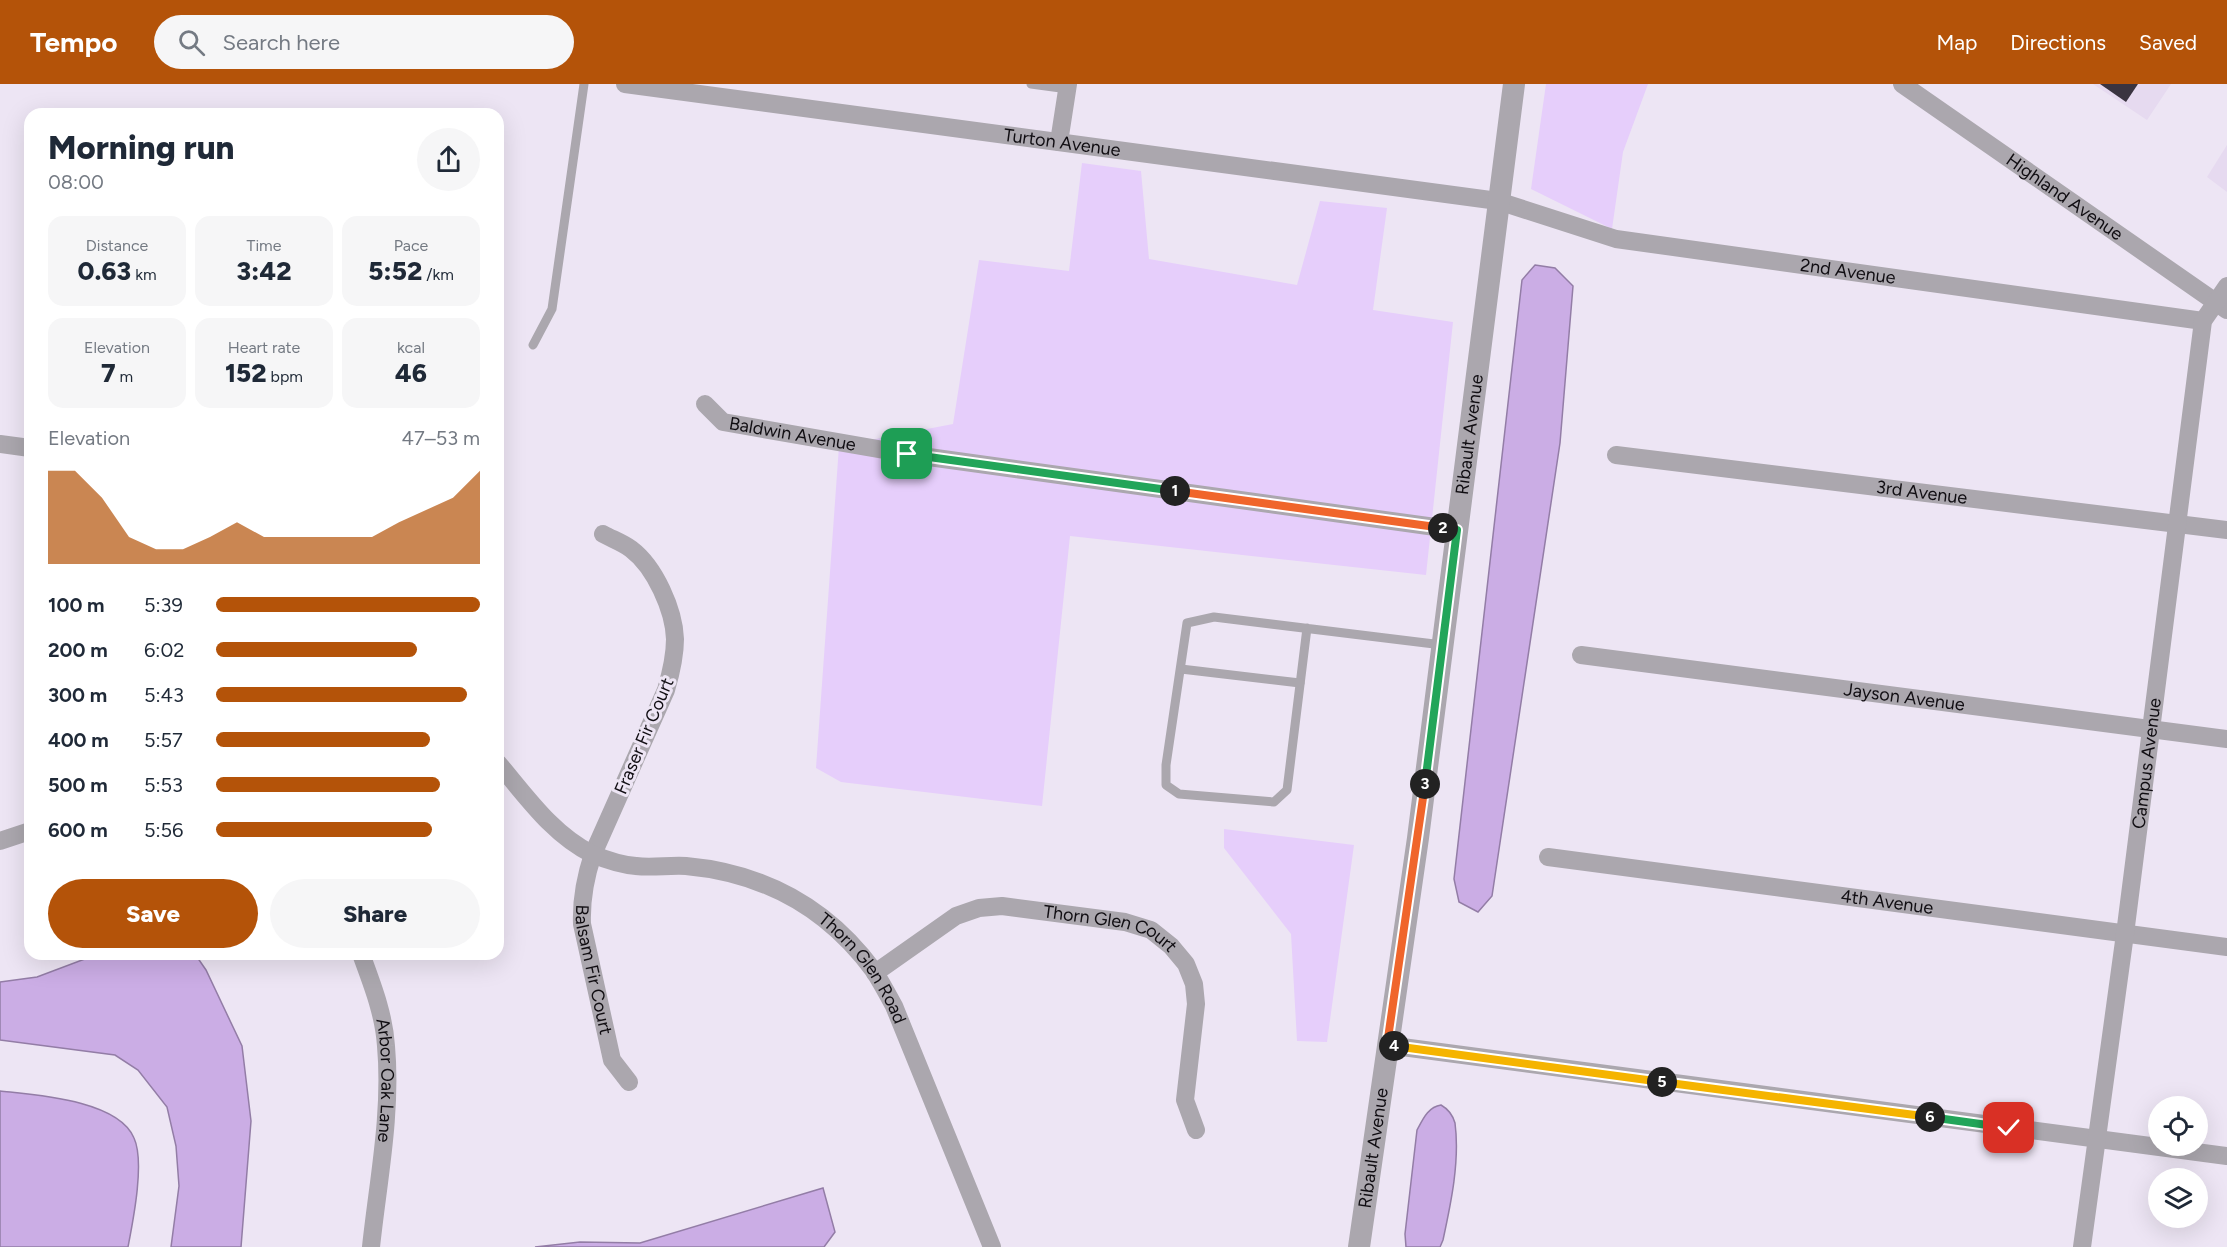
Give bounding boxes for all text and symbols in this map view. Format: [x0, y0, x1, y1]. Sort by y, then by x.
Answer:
search box [154, 15, 574, 69]
text: Tempo [30, 25, 118, 59]
icon: search [175, 26, 208, 59]
text: Search here [223, 29, 340, 56]
text: Map [1936, 30, 1977, 55]
text: Directions [2010, 30, 2106, 55]
text: Saved [2139, 30, 2197, 55]
street label: Turton Avenue [1002, 124, 1122, 161]
text: Morning run [48, 128, 234, 167]
button: share [417, 128, 480, 191]
street label: Highland Avenue [2002, 149, 2127, 245]
text: 08:00 [48, 170, 104, 194]
text: Distance [86, 236, 148, 255]
text: Time [247, 236, 281, 255]
text: Pace [394, 236, 428, 255]
street label: 2nd Avenue [1799, 254, 1897, 289]
text: 0.63 [77, 255, 131, 287]
text: 3:42 [237, 255, 291, 287]
text: 5:52 [368, 255, 422, 287]
text: km [131, 265, 157, 284]
text: /km [422, 265, 454, 284]
text: Elevation [84, 338, 150, 357]
text: Heart rate [228, 338, 300, 357]
text: kcal [397, 338, 425, 357]
text: 7 [101, 357, 116, 389]
text: 152 [225, 357, 267, 389]
text: 46 [395, 357, 427, 389]
text: m [116, 367, 133, 386]
text: bpm [267, 367, 303, 386]
street label: Ribault Avenue [1451, 373, 1488, 496]
street label: Baldwin Avenue [727, 412, 858, 456]
text: Elevation [48, 426, 130, 450]
text: 47–53 m [402, 426, 480, 450]
pin [881, 428, 932, 479]
icon: arrive [890, 437, 923, 470]
pin: 1 [1160, 476, 1190, 506]
street label: 3rd Avenue [1875, 476, 1969, 509]
text: 1 [1172, 481, 1178, 500]
pin: 2 [1428, 513, 1458, 543]
text: 2 [1438, 518, 1448, 537]
text: 100 m [48, 593, 105, 617]
text: 5:39 [144, 593, 183, 617]
text: 200 m [48, 638, 108, 662]
text: 6:02 [144, 638, 184, 662]
street label: Fraser Fir Court [610, 674, 679, 798]
street label: Jayson Avenue [1842, 678, 1966, 716]
text: 300 m [48, 683, 107, 707]
text: 5:43 [144, 683, 184, 707]
street label: Campus Avenue [2127, 696, 2166, 830]
text: 400 m [48, 728, 109, 752]
text: 5:57 [144, 728, 183, 752]
pin: 3 [1410, 769, 1440, 799]
text: 500 m [48, 773, 108, 797]
text: 5:53 [144, 773, 183, 797]
text: 3 [1421, 774, 1429, 793]
text: 600 m [48, 818, 108, 842]
text: 5:56 [144, 818, 183, 842]
button: Save [48, 879, 258, 948]
button: Share [270, 879, 480, 948]
street label: 4th Avenue [1839, 885, 1935, 919]
street label: Thorn Glen Court [1042, 900, 1182, 957]
street label: Balsam Fir Court [571, 904, 617, 1037]
street label: Thorn Glen Road [814, 908, 911, 1027]
street label: Arbor Oak Lane [371, 1016, 399, 1144]
pin: 4 [1379, 1031, 1409, 1061]
text: 4 [1389, 1036, 1399, 1055]
pin: 5 [1647, 1067, 1677, 1097]
text: 5 [1657, 1072, 1667, 1091]
street label: Ribault Avenue [1354, 1086, 1393, 1210]
map controls [2148, 1096, 2208, 1228]
button: locate [2148, 1096, 2208, 1156]
pin: 6 [1915, 1102, 1945, 1132]
pin [1983, 1102, 2034, 1153]
text: 6 [1925, 1107, 1935, 1126]
icon: check [1992, 1111, 2025, 1144]
button: layers [2148, 1168, 2208, 1228]

